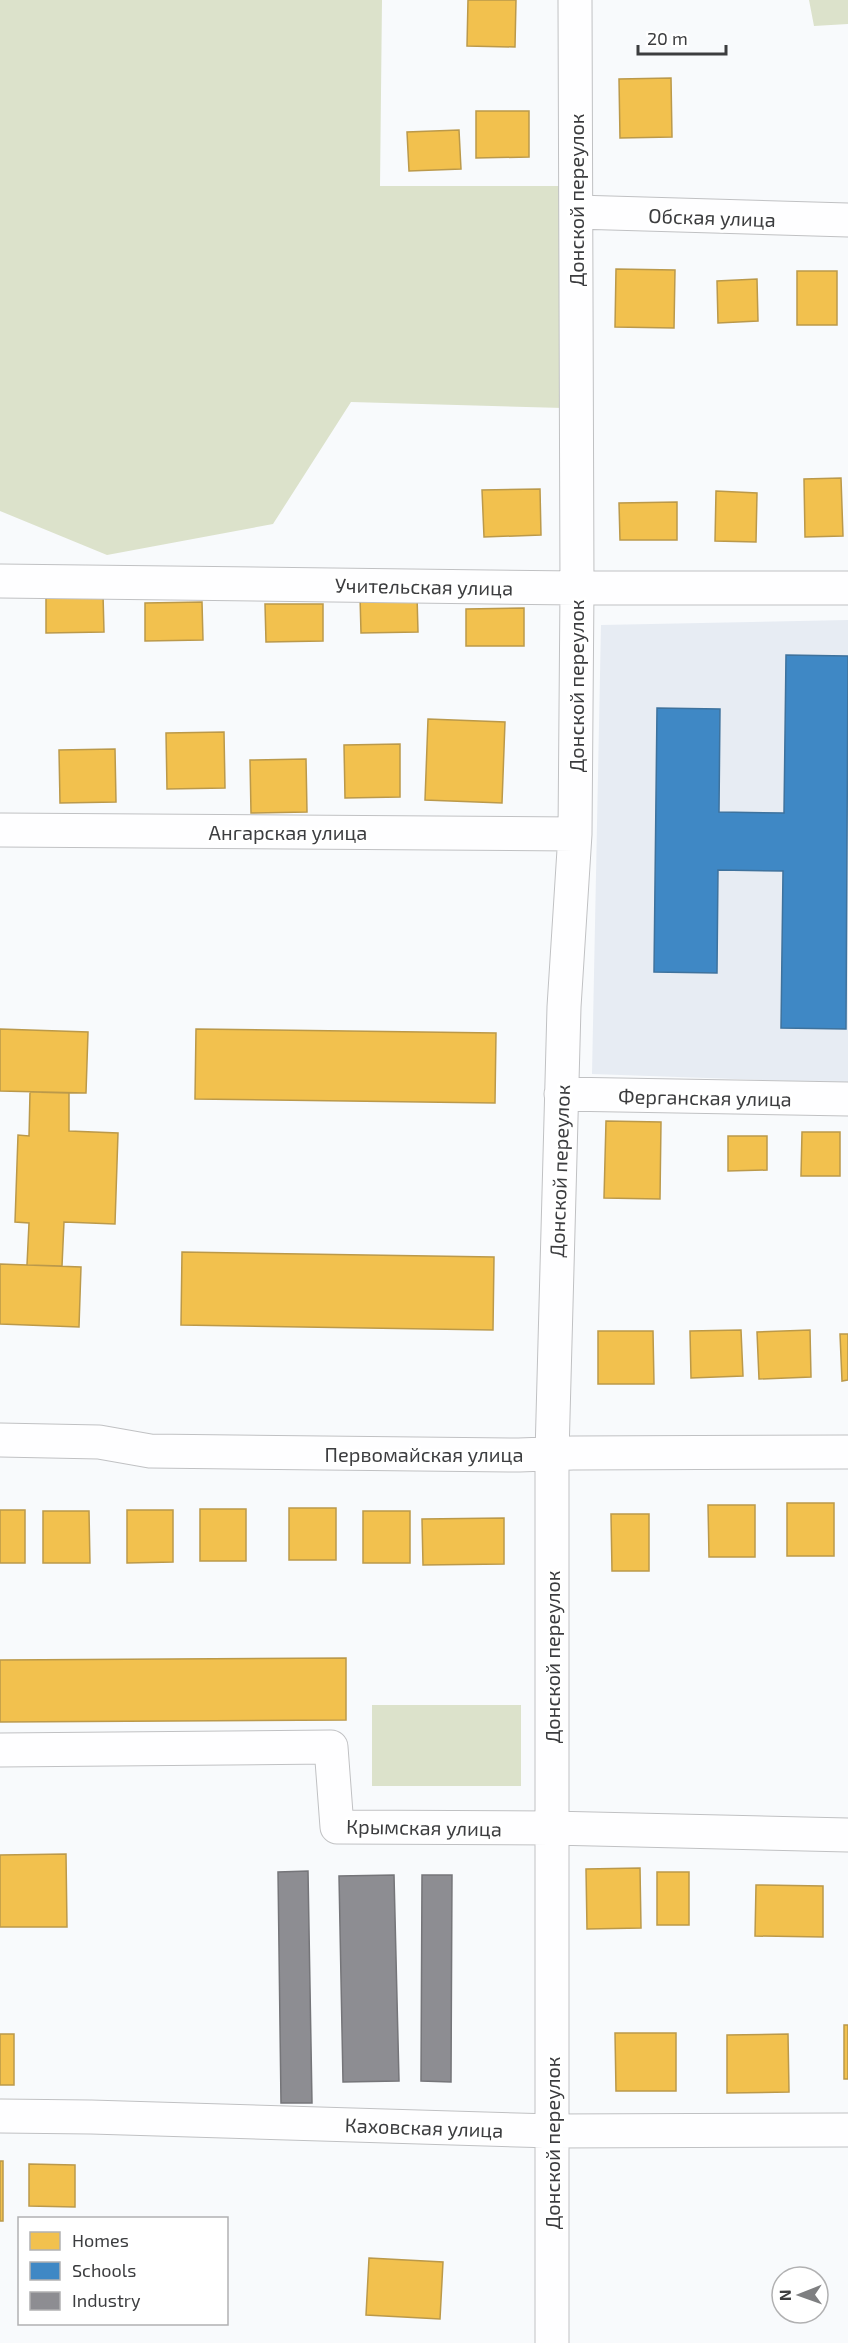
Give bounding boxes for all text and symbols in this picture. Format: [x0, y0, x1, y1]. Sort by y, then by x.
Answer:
scale bar [638, 18, 726, 56]
text: 20 m [647, 27, 688, 49]
street label: Донской переулок [564, 113, 589, 287]
street label: Обская улица [648, 203, 776, 232]
street label: Учительская улица [335, 572, 513, 601]
street label: Донской переулок [564, 599, 589, 773]
street label: Ангарская улица [209, 820, 367, 845]
street label: Ферганская улица [618, 1083, 792, 1112]
street label: Донской переулок [544, 1084, 575, 1258]
street label: Первомайская улица [325, 1442, 523, 1467]
street label: Донской переулок [540, 1570, 565, 1744]
street label: Крымская улица [346, 1814, 502, 1841]
street label: Донской переулок [540, 2056, 565, 2230]
street label: Каховская улица [344, 2112, 504, 2143]
legend [18, 2217, 228, 2325]
text: Homes [72, 2229, 129, 2251]
text: Schools [72, 2259, 136, 2281]
north arrow [770, 2265, 830, 2325]
text: Industry [72, 2289, 141, 2311]
text: N [775, 2289, 794, 2301]

